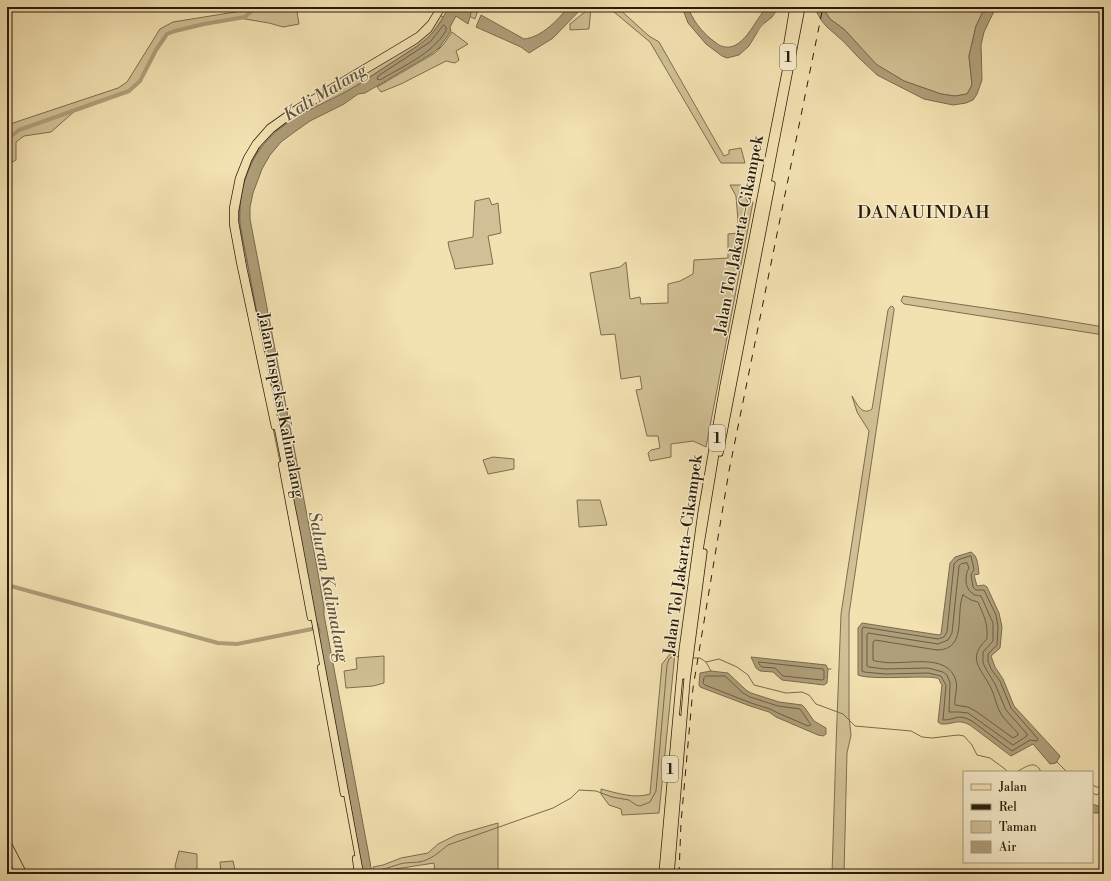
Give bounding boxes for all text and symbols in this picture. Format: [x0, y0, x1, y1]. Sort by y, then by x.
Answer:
road number: 1 [780, 44, 796, 70]
water label: Kali Malang [279, 59, 372, 127]
street label: Jalan Tol Jakarta–Cikampek [710, 132, 768, 337]
district label: DANAUINDAH [857, 201, 991, 224]
street label: Jalan Inspeksi Kalimalang [253, 310, 309, 500]
road number: 1 [709, 425, 725, 451]
street label: Jalan Tol Jakarta–Cikampek [659, 452, 707, 657]
water label: Saluran Kalimalang [303, 510, 354, 665]
road number: 1 [662, 756, 678, 782]
legend [963, 771, 1093, 863]
text: Jalan [998, 780, 1027, 795]
text: Rel [999, 800, 1017, 815]
text: Taman [999, 820, 1037, 835]
text: Air [998, 840, 1016, 855]

